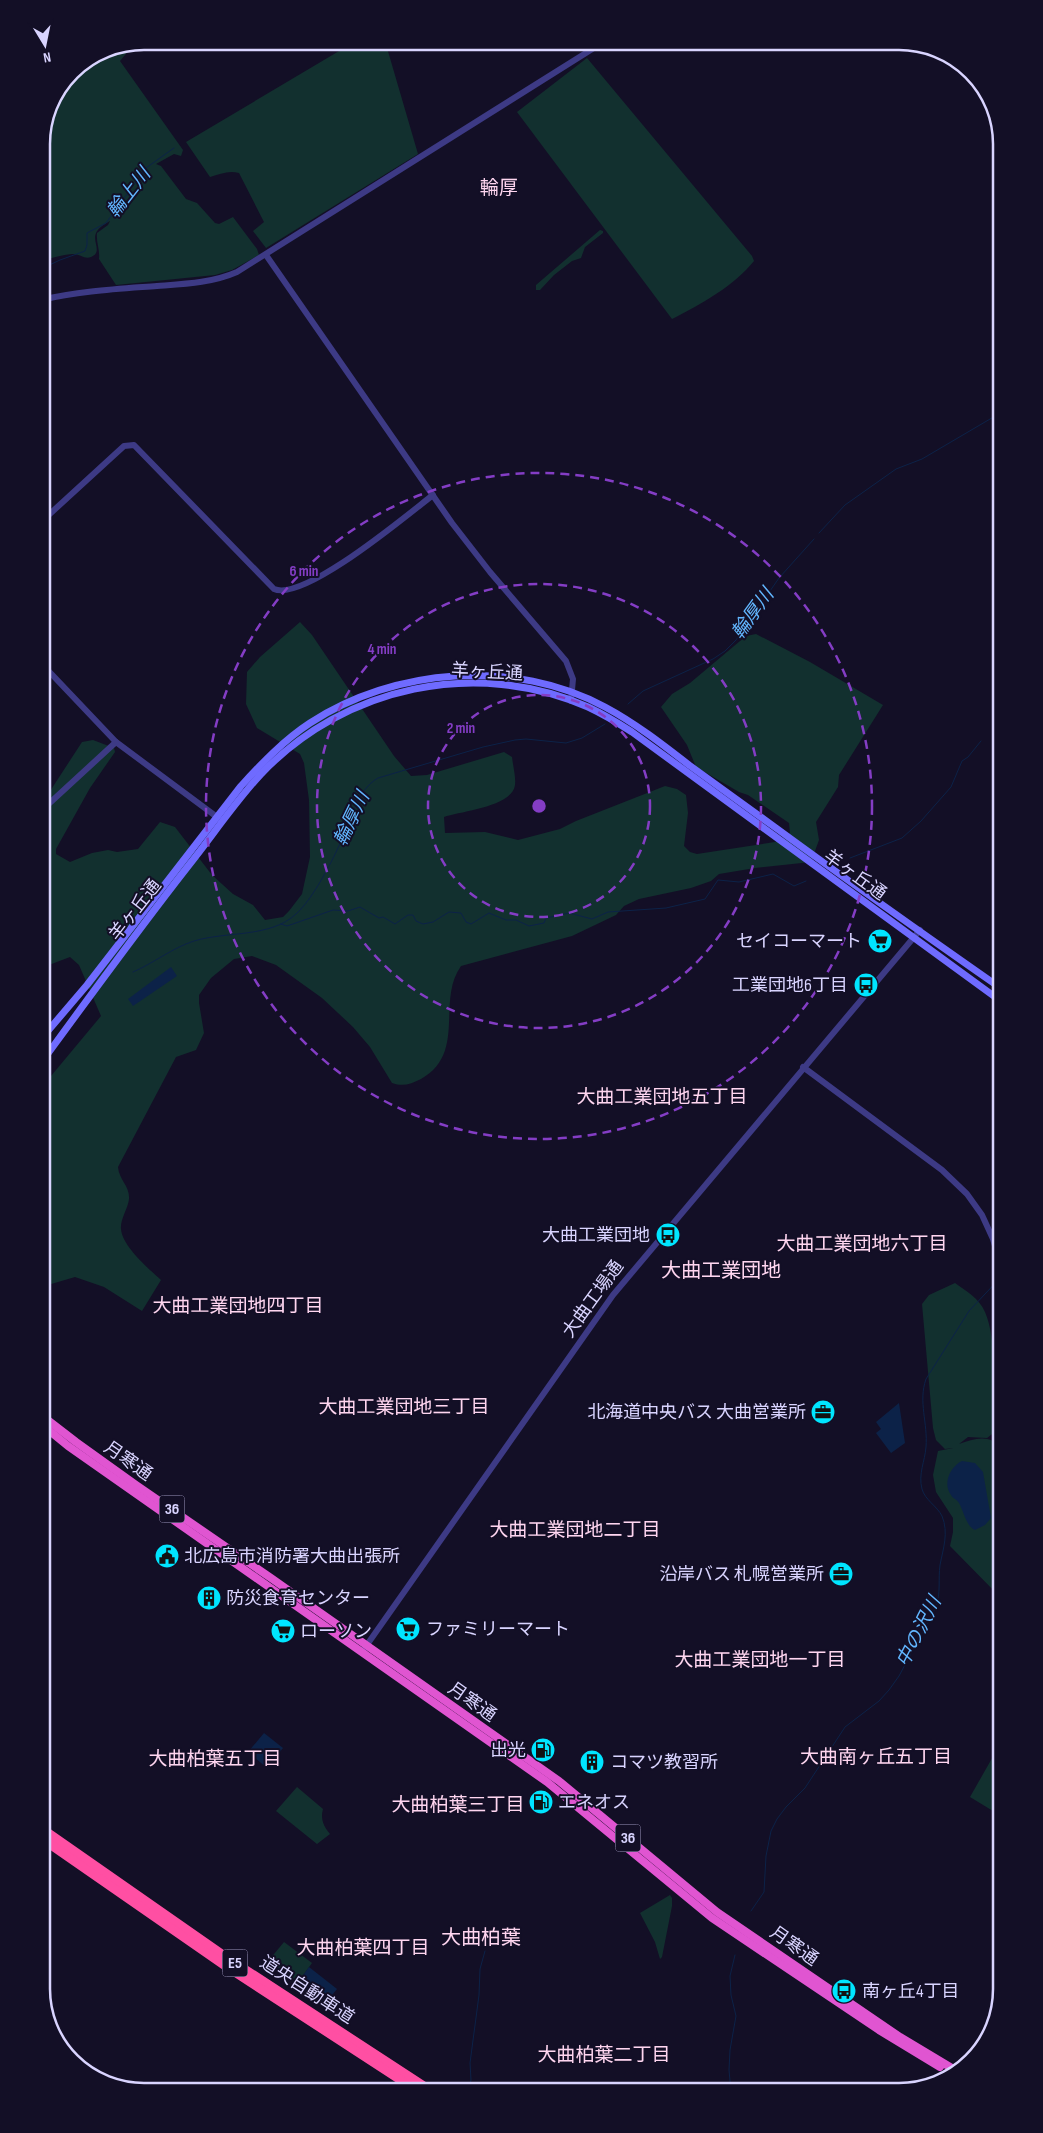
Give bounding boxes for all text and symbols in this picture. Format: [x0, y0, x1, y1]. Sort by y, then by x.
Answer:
north arrow [20, 20, 70, 70]
text: N [42, 48, 52, 66]
water label: 輪上川 [102, 162, 157, 223]
district label: 輪厚 [480, 177, 518, 200]
text: 6 min [289, 562, 319, 581]
water label: 輪厚川 [727, 583, 780, 644]
text: 4 min [368, 640, 396, 659]
street label: 羊ヶ丘通 [450, 660, 524, 684]
text: 2 min [447, 719, 475, 738]
water label: 輪厚川 [329, 787, 376, 850]
centre of rings [530, 797, 548, 815]
street label: 羊ヶ丘通 [820, 845, 890, 905]
street label: 羊ヶ丘通 [105, 875, 165, 945]
supermarket icon: セイコーマート [867, 928, 893, 954]
place label: セイコーマート [736, 931, 862, 952]
bus stop icon: 工業団地6丁目 [853, 972, 879, 998]
place label: 工業団地6丁目 [732, 975, 848, 996]
district label: 大曲工業団地五丁目 [576, 1086, 748, 1109]
bus stop icon: 大曲工業団地 [655, 1222, 681, 1248]
place label: 大曲工業団地 [542, 1225, 650, 1246]
district label: 大曲工業団地六丁目 [776, 1233, 948, 1256]
street label: 大曲工場通 [558, 1256, 628, 1342]
district label: 大曲工業団地 [661, 1259, 781, 1283]
district label: 大曲工業団地四丁目 [152, 1295, 324, 1318]
district label: 大曲工業団地三丁目 [318, 1396, 490, 1419]
office icon: 北海道中央バス 大曲営業所 [810, 1399, 836, 1425]
place label: 北海道中央バス 大曲営業所 [587, 1402, 806, 1423]
street label: 月寒通 [100, 1437, 156, 1485]
road number: 36 [160, 1496, 184, 1522]
district label: 大曲工業団地二丁目 [489, 1519, 661, 1542]
public building icon: 北広島市消防署大曲出張所 [154, 1543, 180, 1569]
place label: 北広島市消防署大曲出張所 [184, 1546, 400, 1567]
office icon: 沿岸バス 札幌営業所 [828, 1561, 854, 1587]
place label: 沿岸バス 札幌営業所 [659, 1564, 824, 1585]
building icon: 防災食育センター [196, 1585, 222, 1611]
place label: 防災食育センター [226, 1588, 370, 1609]
water label: 中の沢川 [891, 1591, 947, 1671]
supermarket icon: ファミリーマート [395, 1616, 421, 1642]
supermarket icon: ローソン [270, 1618, 296, 1644]
place label: ファミリーマート [426, 1619, 570, 1640]
place label: ローソン [300, 1621, 372, 1642]
district label: 大曲工業団地一丁目 [674, 1649, 846, 1672]
street label: 月寒通 [444, 1678, 500, 1726]
fuel station icon: 出光 [530, 1737, 556, 1763]
place label: 出光 [490, 1740, 526, 1761]
district label: 大曲南ヶ丘五丁目 [800, 1746, 952, 1769]
district label: 大曲柏葉五丁目 [148, 1748, 282, 1771]
building icon: コマツ教習所 [579, 1749, 605, 1775]
place label: コマツ教習所 [610, 1752, 718, 1773]
fuel station icon: エネオス [528, 1789, 554, 1815]
place label: エネオス [558, 1792, 630, 1813]
district label: 大曲柏葉三丁目 [391, 1794, 525, 1817]
road number: 36 [616, 1825, 640, 1852]
street label: 月寒通 [766, 1922, 822, 1970]
district label: 大曲柏葉 [441, 1926, 521, 1950]
district label: 大曲柏葉四丁目 [296, 1937, 430, 1960]
road number: E5 [222, 1950, 248, 1976]
street label: 道央自動車道 [256, 1952, 358, 2028]
bus stop icon: 南ヶ丘4丁目 [831, 1978, 857, 2004]
place label: 南ヶ丘4丁目 [862, 1981, 960, 2002]
district label: 大曲柏葉二丁目 [537, 2044, 671, 2067]

